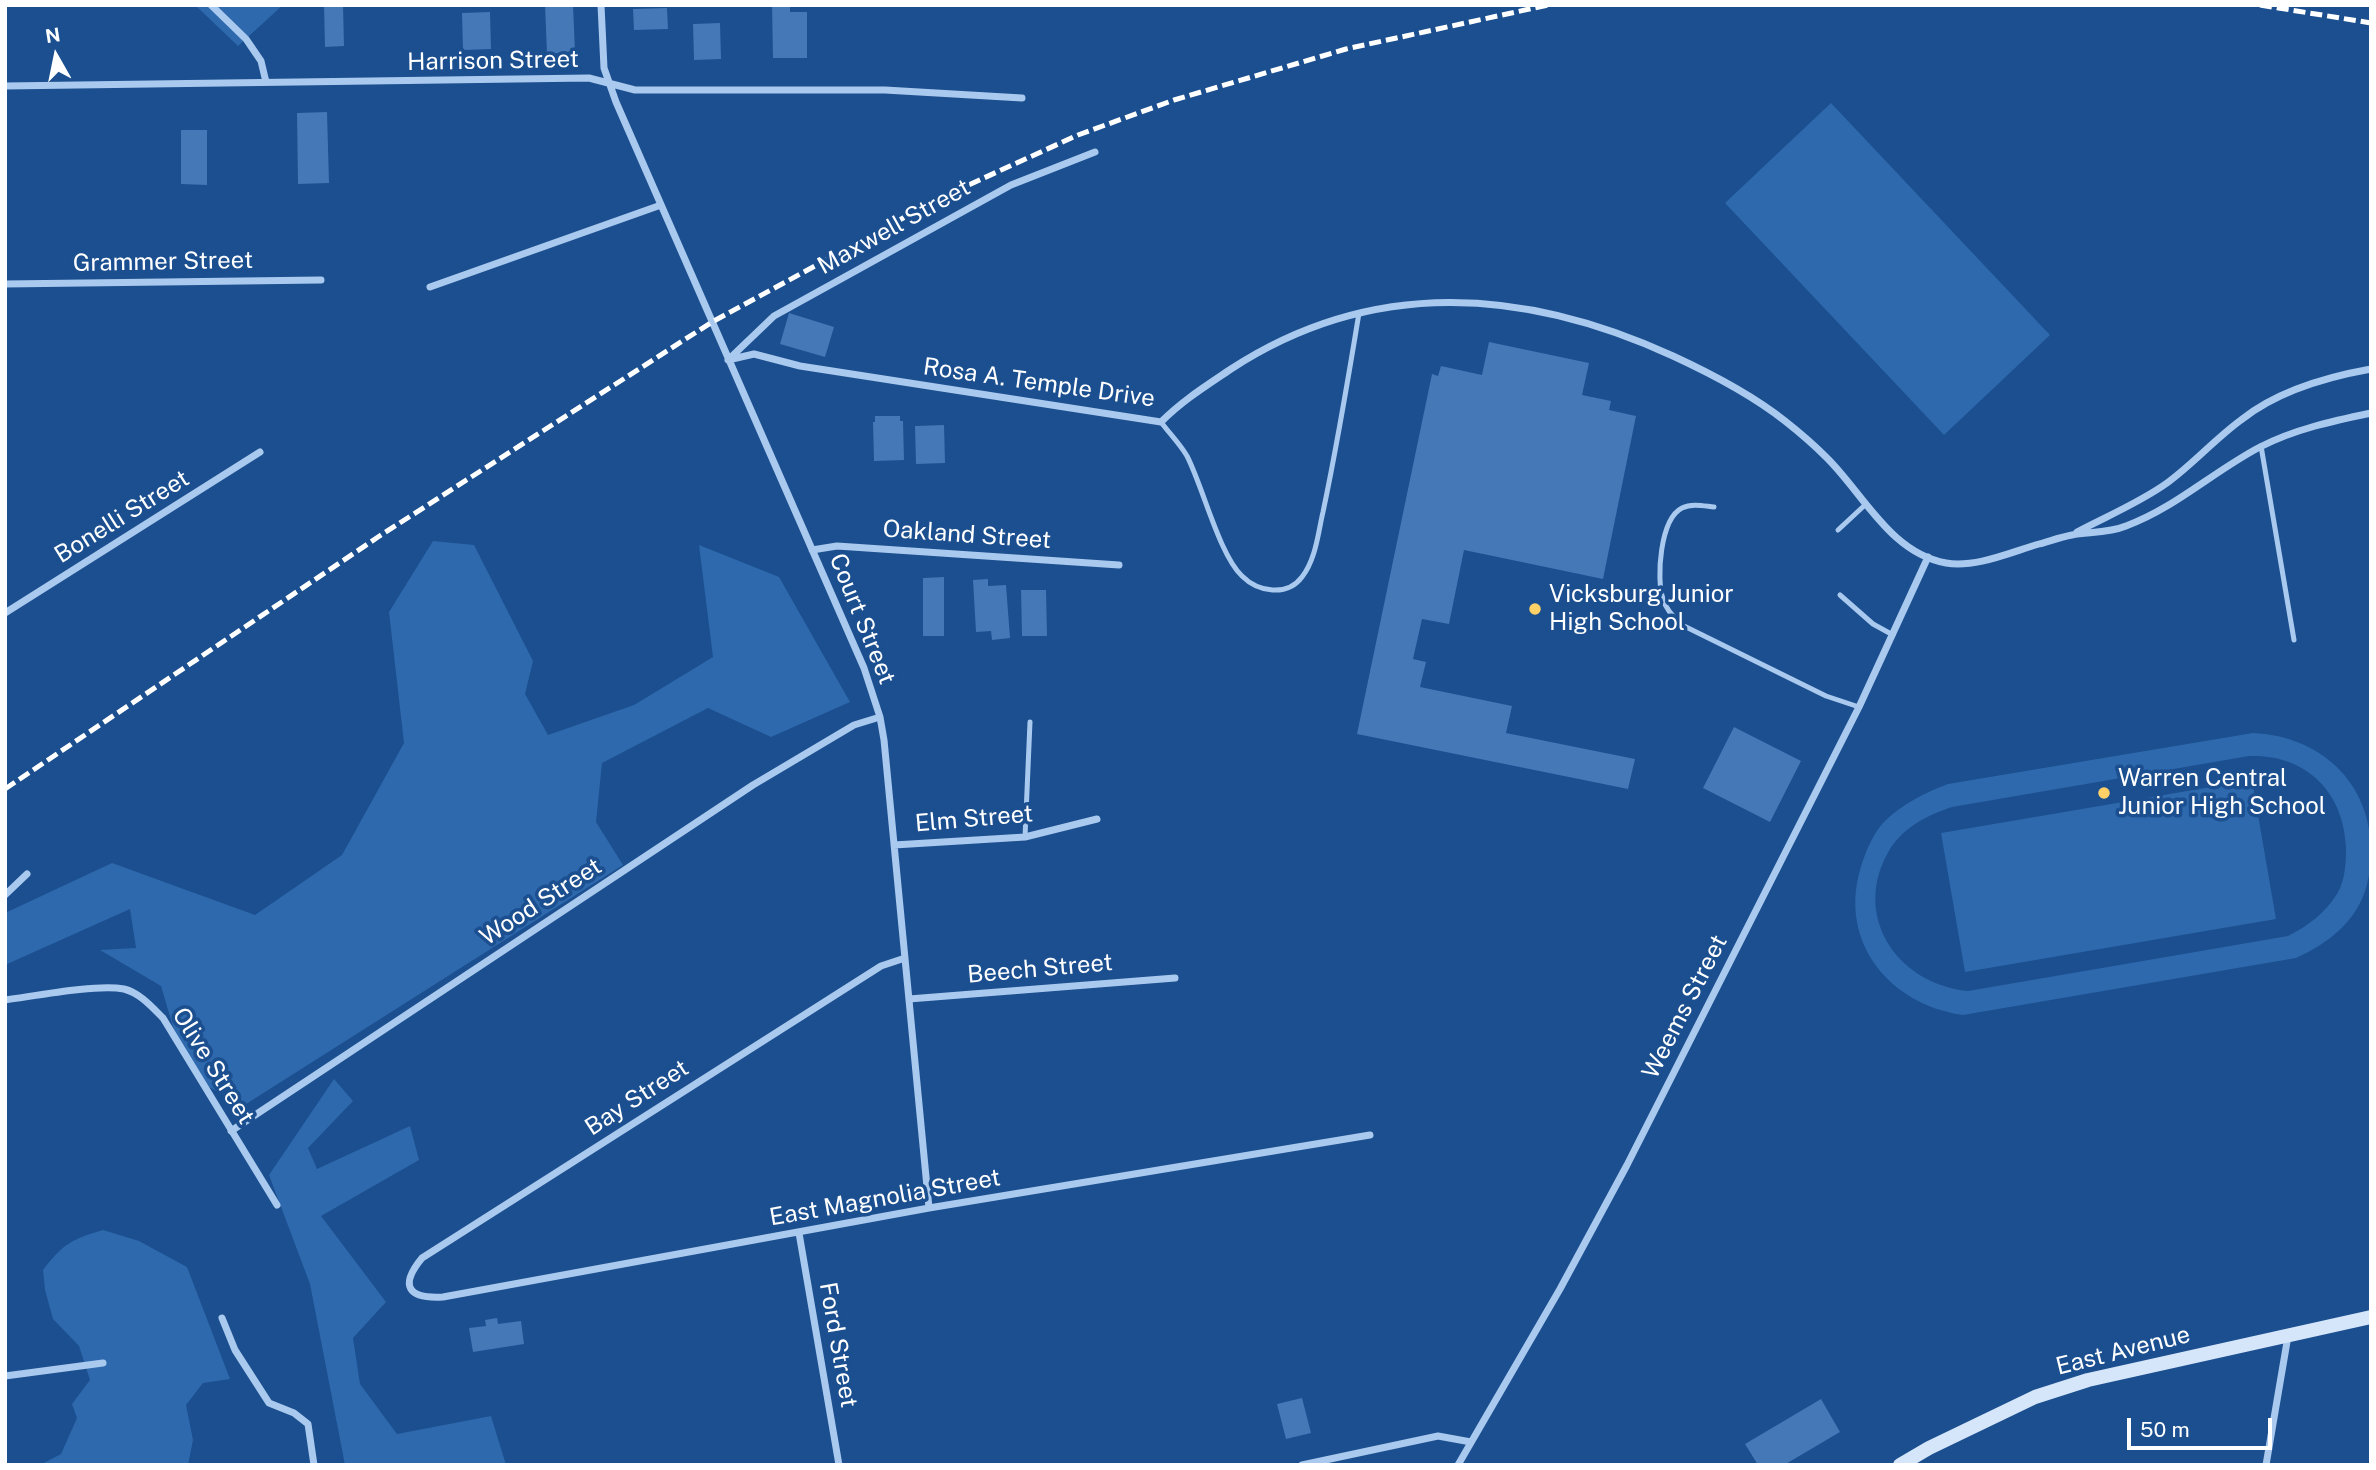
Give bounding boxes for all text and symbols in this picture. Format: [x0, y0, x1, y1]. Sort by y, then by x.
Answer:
north arrow [21, 21, 91, 91]
text: N [44, 23, 62, 47]
street label: Harrison Street [407, 45, 579, 77]
street label: Maxwell Street [813, 173, 975, 281]
street label: Grammer Street [73, 246, 253, 278]
street label: Rosa A. Temple Drive [921, 352, 1157, 414]
street label: Bonelli Street [49, 464, 195, 570]
street label: Oakland Street [882, 515, 1052, 555]
street label: Court Street [823, 549, 901, 689]
place label: Vicksburg Junior High School [1549, 581, 1734, 637]
marker: Vicksburg Junior High School [1527, 601, 1543, 617]
place label: Warren Central Junior High School [2118, 765, 2326, 821]
marker: Warren Central Junior High School [2096, 785, 2112, 801]
street label: Elm Street [914, 799, 1034, 839]
street label: Wood Street [475, 852, 607, 952]
street label: Weems Street [1636, 930, 1734, 1084]
street label: Beech Street [966, 948, 1114, 990]
street label: Olive Street [166, 1002, 260, 1130]
street label: Bay Street [580, 1054, 694, 1142]
street label: East Magnolia Street [767, 1163, 1003, 1233]
street label: Ford Street [813, 1280, 863, 1410]
street label: East Avenue [2053, 1320, 2193, 1382]
scale bar [2131, 1404, 2276, 1448]
text: 50 m [2140, 1417, 2190, 1442]

